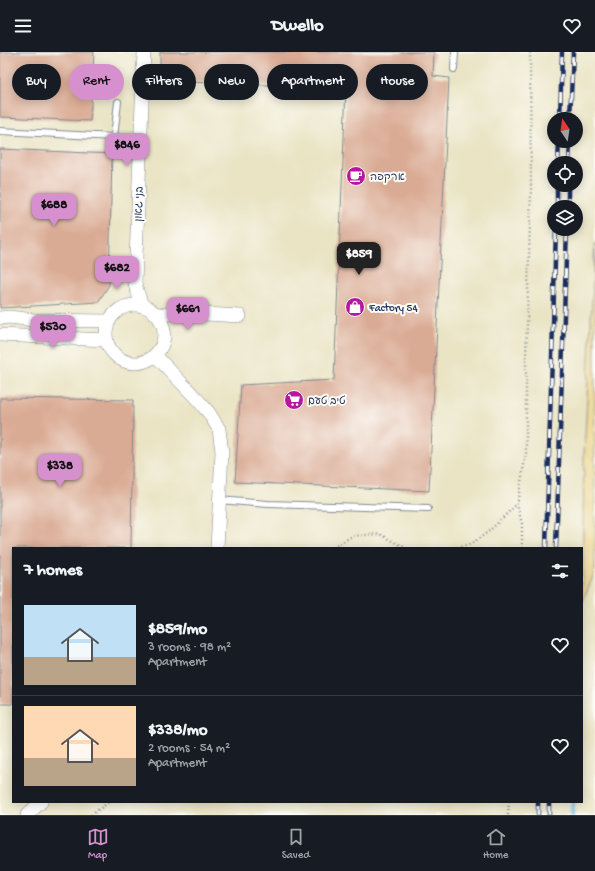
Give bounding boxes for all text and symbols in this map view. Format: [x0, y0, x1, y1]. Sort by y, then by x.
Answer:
icon: menu [12, 15, 34, 37]
icon: heart [561, 15, 583, 37]
text: Dwello [271, 16, 324, 37]
chip: Buy [12, 64, 61, 100]
chip: Rent [69, 64, 124, 100]
chip: Filters [132, 64, 196, 100]
chip: New [204, 64, 259, 100]
chip: Apartment [267, 64, 358, 100]
chip: House [366, 64, 428, 100]
north arrow [547, 112, 583, 148]
map controls [547, 112, 583, 236]
pin: $846 [103, 133, 151, 167]
text: $846 [114, 138, 140, 153]
button: locate [547, 156, 583, 192]
cafe icon: ארקפה [345, 165, 367, 187]
place label: ארקפה [370, 172, 405, 184]
street label: בני גאון [133, 186, 147, 222]
pin: $688 [30, 193, 78, 227]
text: $688 [41, 198, 67, 213]
button: layers [547, 200, 583, 236]
pin: $859 [335, 242, 383, 276]
text: $859 [346, 247, 372, 262]
pin: $682 [93, 256, 141, 290]
text: $682 [104, 261, 130, 276]
shop icon: Factory 54 [344, 296, 366, 318]
pin: $661 [164, 297, 212, 331]
text: $661 [176, 302, 200, 317]
place label: Factory 54 [368, 303, 418, 315]
pin: $530 [29, 315, 77, 349]
text: $530 [40, 320, 66, 335]
supermarket icon: טיב טעם [283, 389, 305, 411]
place label: טיב טעם [308, 395, 346, 408]
pin: $338 [36, 454, 84, 488]
text: $338 [47, 459, 73, 474]
icon: filters [549, 560, 571, 582]
text: 7 homes [24, 561, 82, 581]
text: $859/mo [148, 620, 207, 640]
icon: home [56, 621, 104, 669]
icon: heart [549, 634, 571, 656]
text: 3 rooms · 98 m² [148, 640, 231, 655]
text: Apartment [148, 655, 207, 670]
text: $338/mo [148, 721, 208, 741]
icon: home [56, 722, 104, 770]
icon: heart [549, 735, 571, 757]
text: 2 rooms · 54 m² [148, 741, 230, 756]
text: Apartment [148, 756, 207, 771]
tab: Map [87, 826, 109, 862]
tab: Saved [282, 826, 310, 862]
tab: Home [483, 826, 508, 862]

